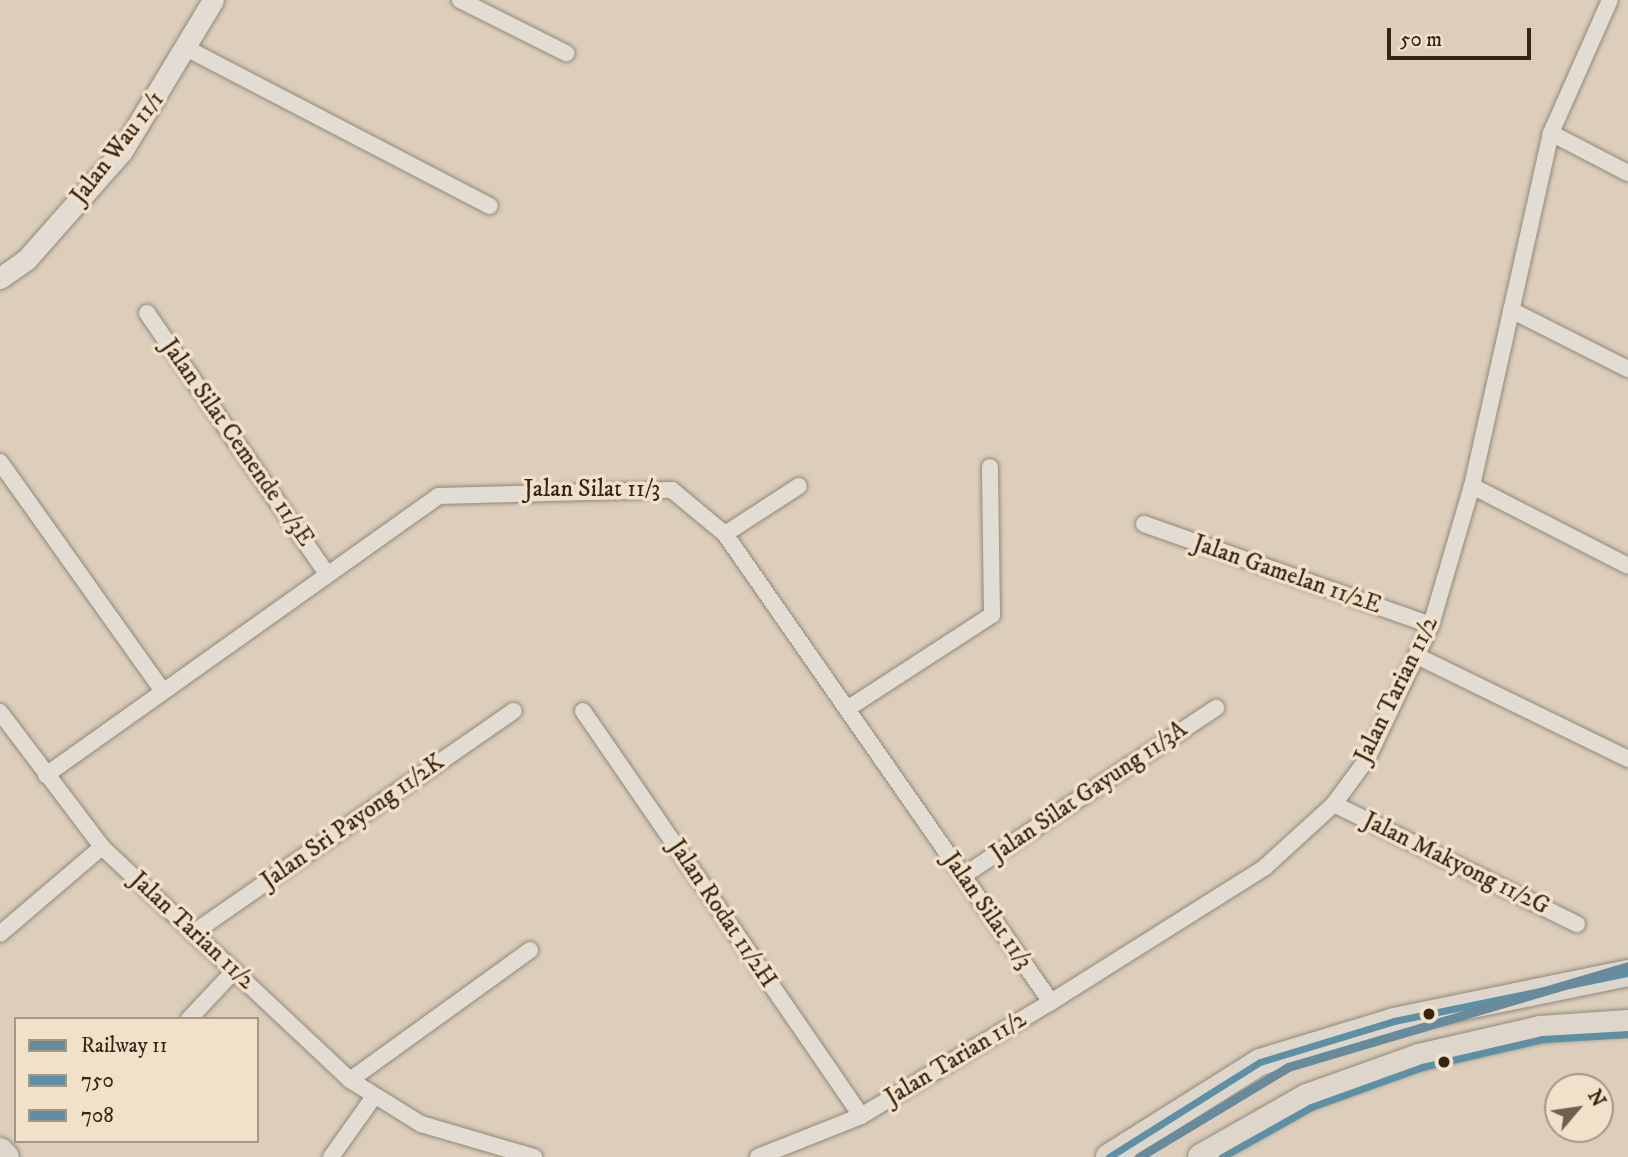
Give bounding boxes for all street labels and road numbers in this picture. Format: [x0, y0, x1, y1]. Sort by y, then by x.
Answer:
street label: Jalan Wau 11/1 [65, 86, 171, 210]
street label: Jalan Silat Cemende 11/3E [154, 334, 320, 552]
street label: Jalan Silat 11/3 [524, 476, 660, 504]
street label: Jalan Gamelan 11/2E [1189, 529, 1385, 621]
street label: Jalan Tarian 11/2 [1349, 612, 1445, 768]
street label: Jalan Silat Gayung 11/3A [985, 715, 1193, 869]
street label: Jalan Sri Payong 11/2K [256, 748, 450, 896]
street label: Jalan Makyong 11/2G [1358, 806, 1554, 922]
street label: Jalan Rodat 11/2H [662, 834, 782, 994]
street label: Jalan Silat 11/3 [936, 847, 1038, 975]
street label: Jalan Tarian 11/2 [124, 866, 260, 996]
street label: Jalan Tarian 11/2 [880, 1006, 1032, 1112]

